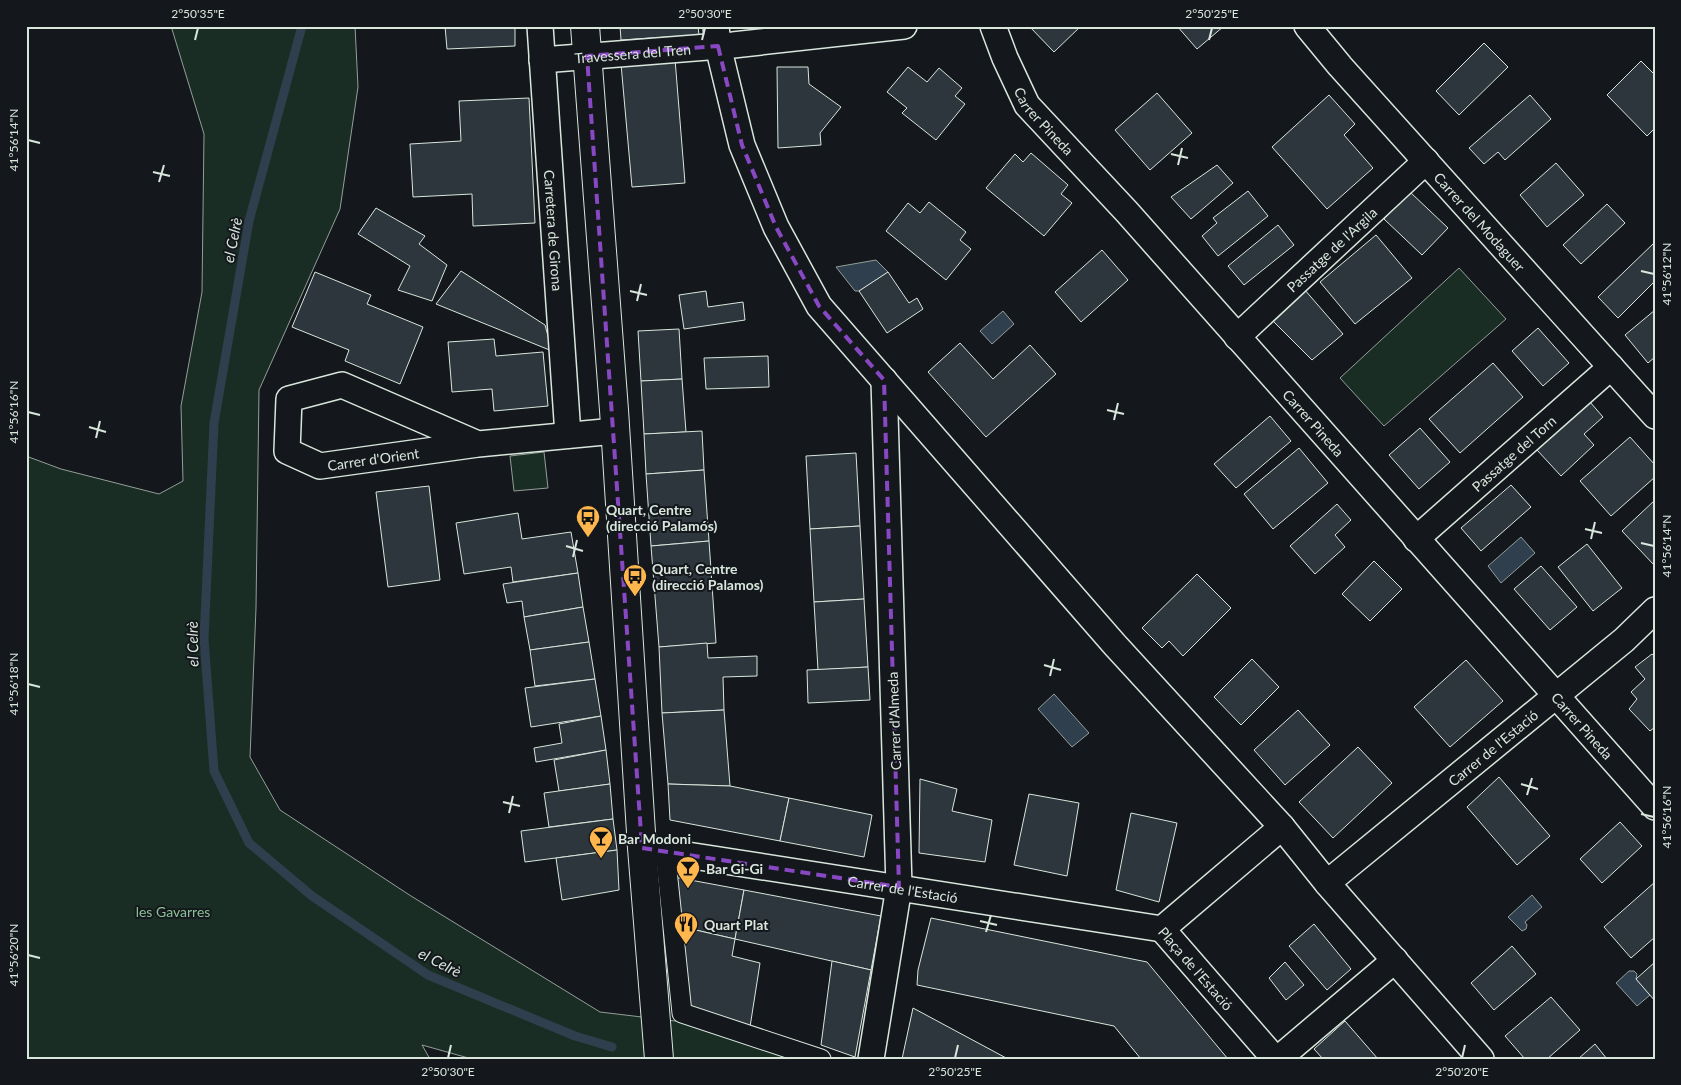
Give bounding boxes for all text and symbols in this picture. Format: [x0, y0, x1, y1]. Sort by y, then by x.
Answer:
text: 2°50'35"E [171, 6, 225, 21]
text: 2°50'30"E [678, 6, 732, 21]
text: 2°50'25"E [1185, 6, 1239, 21]
street label: Travessera del Tren [574, 40, 691, 66]
street label: Carrer Pineda [1011, 84, 1078, 158]
text: 41°56'14"N [6, 109, 21, 171]
street label: Carrer del Modaguer [1431, 168, 1529, 274]
street label: Carretera de Girona [541, 169, 567, 292]
street label: Passatge de l'Argila [1283, 203, 1380, 295]
water label: el Celrè [219, 216, 245, 264]
text: 41°56'12"N [1659, 243, 1674, 305]
text: 41°56'16"N [6, 381, 21, 443]
street label: Carrer Pineda [1280, 386, 1348, 460]
street label: Passatge del Torn [1468, 411, 1559, 495]
street label: Carrer d'Orient [326, 444, 420, 473]
place label: Quart, Centre (direcció Palamós) [606, 501, 718, 534]
bus stop icon: Quart, Centre (direcció Palamós) [575, 504, 601, 538]
text: 41°56'14"N [1659, 515, 1674, 577]
place label: Quart, Centre (direcció Palamos) [652, 560, 764, 593]
bus stop icon: Quart, Centre (direcció Palamos) [622, 563, 648, 597]
water label: el Celrè [183, 621, 201, 667]
text: 41°56'18"N [6, 653, 21, 715]
street label: Carrer d'Almeda [884, 672, 904, 770]
street label: Carrer Pineda [1548, 688, 1617, 762]
street label: Carrer de l'Estació [1444, 706, 1541, 789]
text: 41°56'16"N [1659, 786, 1674, 848]
bar icon: Bar Modoni [588, 825, 614, 859]
place label: Bar Modoni [618, 830, 691, 847]
bar icon: Bar Gi-Gi [675, 855, 701, 889]
place label: Bar Gi-Gi [706, 860, 763, 877]
street label: Carrer de l'Estació [847, 872, 959, 906]
park label: les Gavarres [136, 903, 210, 920]
restaurant icon: Quart Plat [673, 911, 699, 945]
place label: Quart Plat [704, 916, 769, 933]
street label: Plaça de l'Estació [1155, 923, 1237, 1013]
text: 41°56'20"N [6, 924, 21, 986]
water label: el Celrè [416, 944, 464, 980]
text: 2°50'30"E [421, 1064, 475, 1079]
text: 2°50'25"E [928, 1064, 982, 1079]
text: 2°50'20"E [1435, 1064, 1489, 1079]

